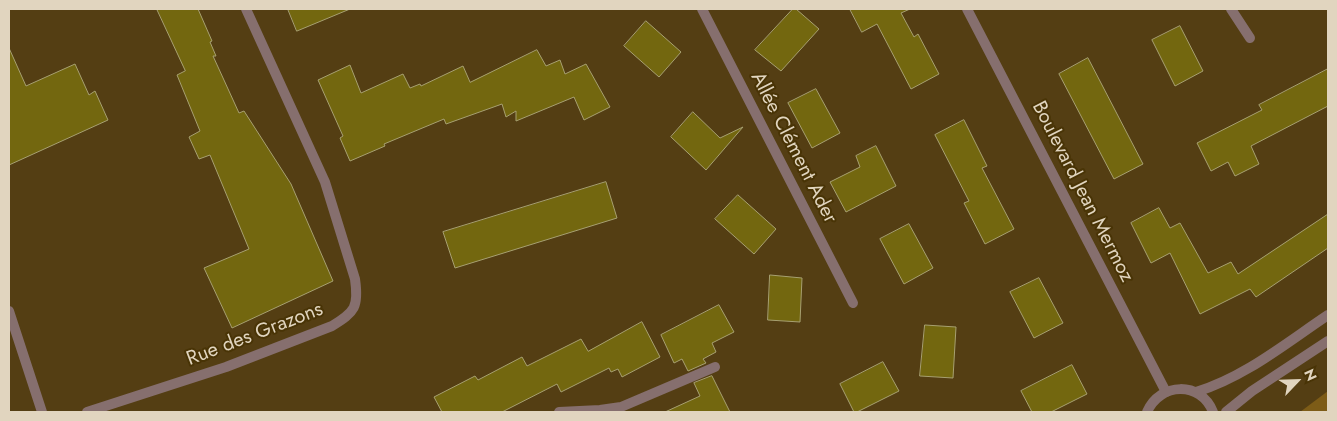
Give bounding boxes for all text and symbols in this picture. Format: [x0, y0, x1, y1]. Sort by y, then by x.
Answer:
street label: Allée Clément Ader [744, 68, 842, 228]
street label: Boulevard Jean Mermoz [1026, 98, 1138, 286]
street label: Rue des Grazons [183, 298, 327, 372]
north arrow [1272, 356, 1322, 406]
text: N [1299, 366, 1322, 384]

